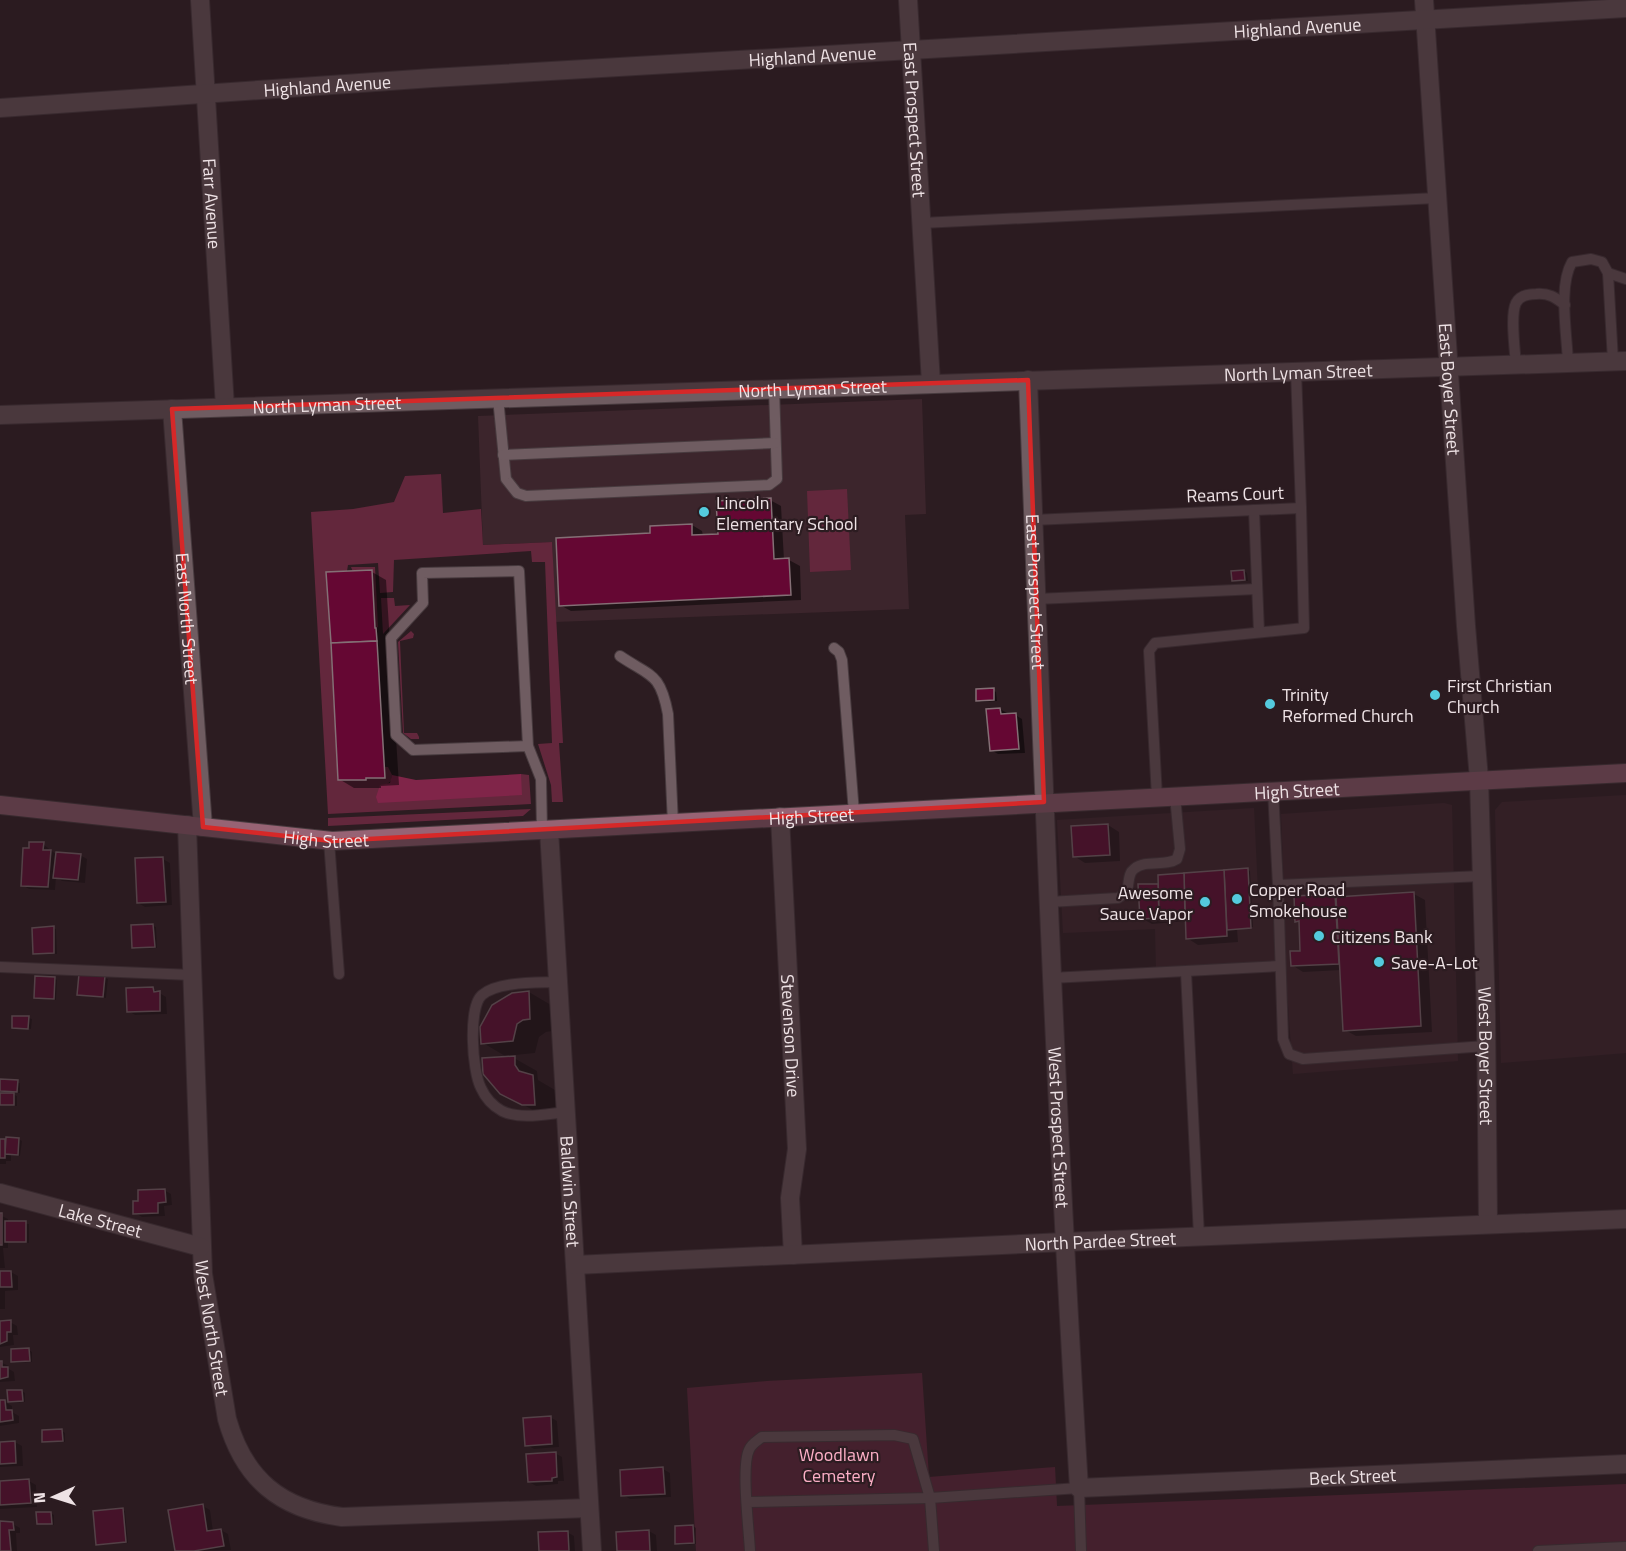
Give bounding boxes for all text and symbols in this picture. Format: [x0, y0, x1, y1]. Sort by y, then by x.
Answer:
street label: Highland Avenue [1233, 10, 1362, 44]
street label: Highland Avenue [748, 38, 877, 73]
street label: East Prospect Street [897, 41, 933, 199]
street label: Highland Avenue [263, 67, 392, 103]
street label: Farr Avenue [196, 158, 229, 250]
street label: East Boyer Street [1432, 322, 1468, 457]
street label: North Lyman Street [1224, 356, 1374, 388]
street label: North Lyman Street [738, 372, 888, 404]
street label: North Lyman Street [252, 388, 402, 420]
street label: Reams Court [1186, 479, 1285, 509]
place label: Lincoln Elementary School [716, 489, 858, 537]
marker: Lincoln Elementary School [697, 505, 711, 519]
street label: East Prospect Street [1020, 514, 1053, 671]
street label: East North Street [169, 552, 206, 686]
place label: First Christian Church [1447, 672, 1552, 720]
place label: Trinity Reformed Church [1282, 681, 1414, 729]
marker: First Christian Church [1428, 688, 1442, 702]
marker: Trinity Reformed Church [1263, 697, 1277, 711]
street label: High Street [1253, 775, 1341, 806]
street label: High Street [768, 800, 855, 832]
street label: High Street [282, 822, 370, 854]
place label: Copper Road Smokehouse [1249, 876, 1347, 924]
place label: Awesome Sauce Vapor [1100, 879, 1193, 927]
marker: Copper Road Smokehouse [1230, 892, 1244, 906]
marker: Awesome Sauce Vapor [1198, 895, 1212, 909]
place label: Citizens Bank [1331, 923, 1433, 950]
marker: Citizens Bank [1312, 929, 1326, 943]
place label: Save-A-Lot [1391, 949, 1478, 976]
marker: Save-A-Lot [1372, 955, 1386, 969]
street label: Stevenson Drive [775, 974, 808, 1098]
street label: West Boyer Street [1472, 987, 1501, 1126]
street label: West Prospect Street [1042, 1046, 1077, 1209]
street label: Baldwin Street [554, 1135, 587, 1249]
street label: Lake Street [56, 1196, 146, 1244]
street label: North Pardee Street [1024, 1224, 1177, 1257]
street label: West North Street [189, 1259, 237, 1399]
park label: Woodlawn Cemetery [799, 1441, 879, 1489]
street label: Beck Street [1308, 1461, 1397, 1491]
north arrow [24, 1467, 84, 1527]
text: N [27, 1492, 51, 1504]

